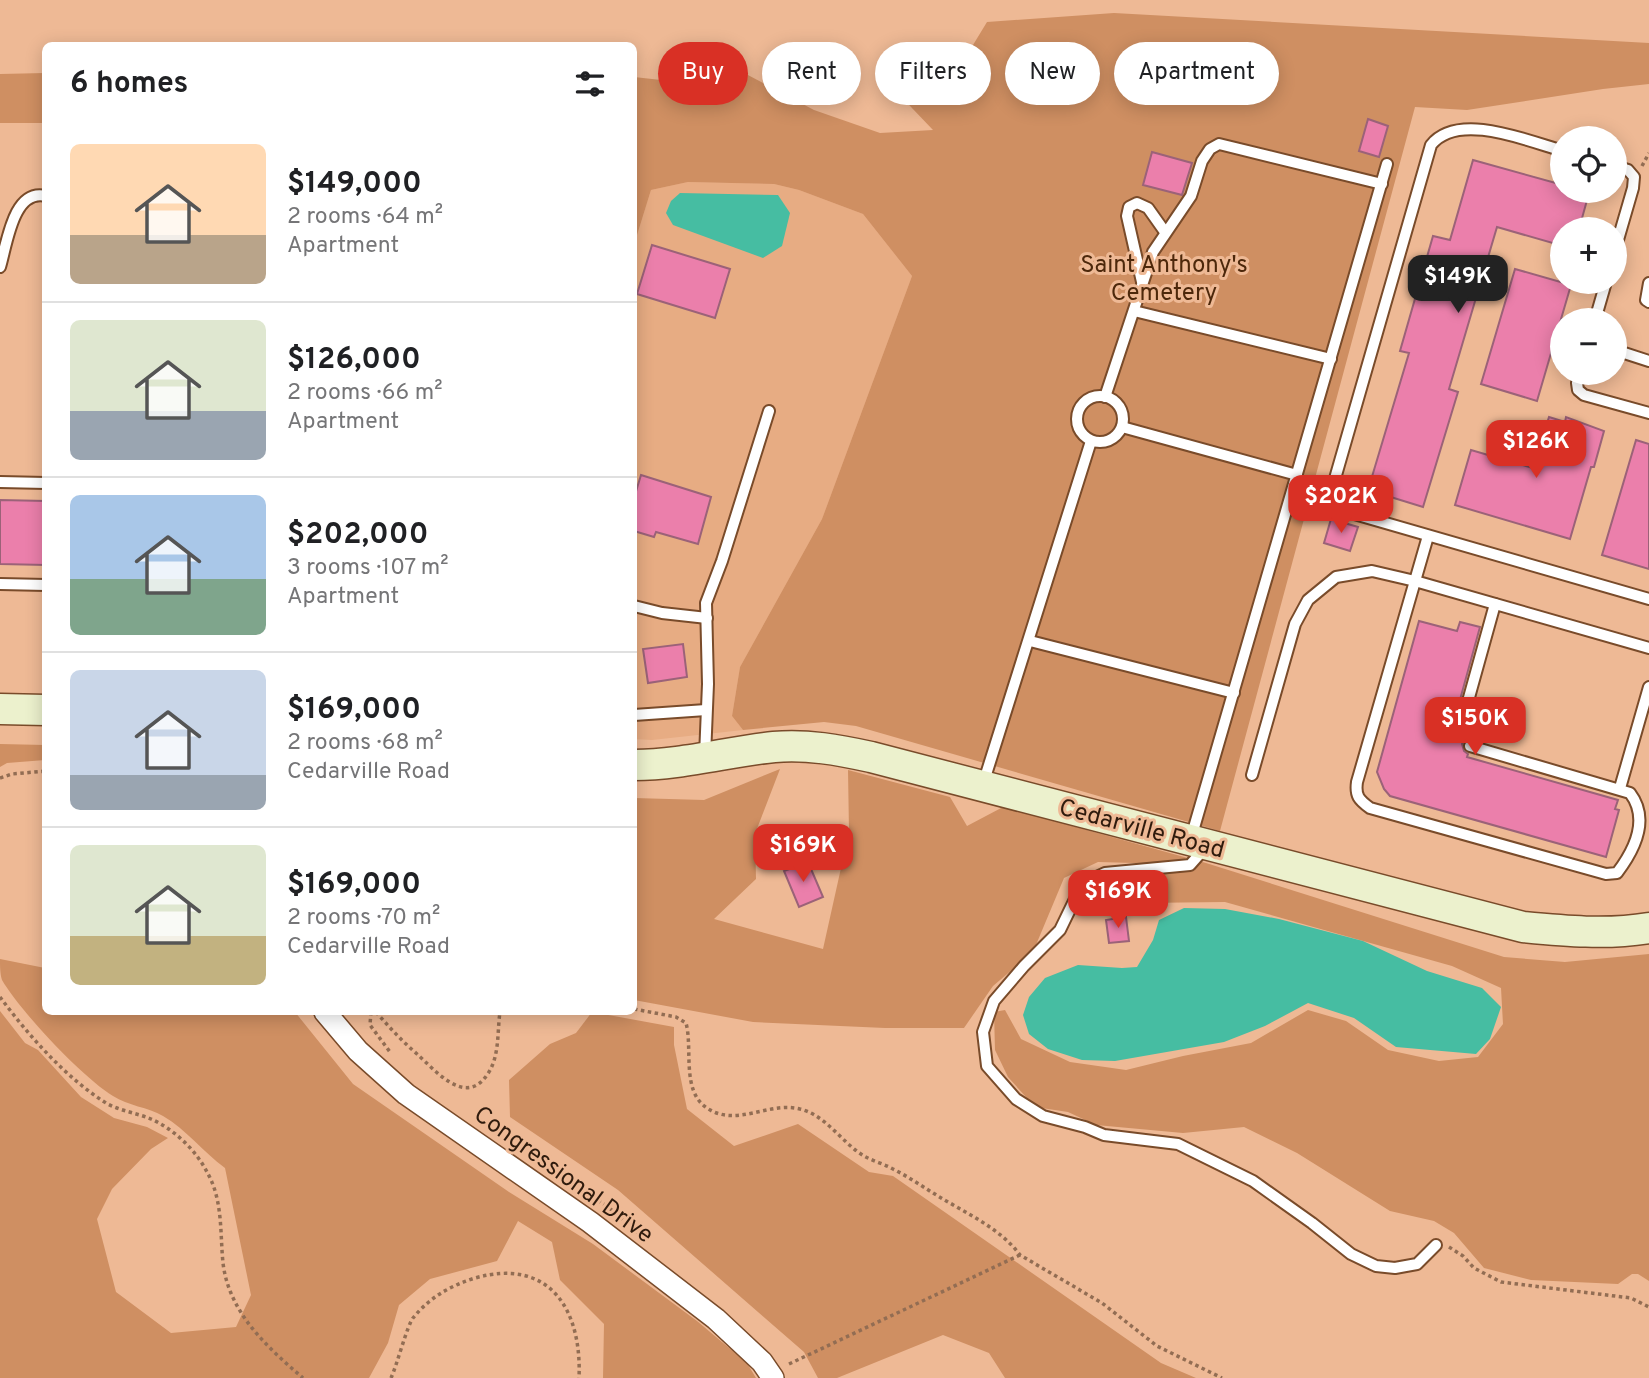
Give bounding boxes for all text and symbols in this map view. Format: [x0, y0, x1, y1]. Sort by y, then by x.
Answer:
chip: Buy [658, 42, 748, 105]
chip: Rent [762, 42, 861, 105]
chip: Filters [875, 42, 991, 105]
chip: New [1005, 42, 1100, 105]
chip: Apartment [1114, 42, 1279, 105]
icon: filters [571, 65, 609, 103]
text: 6 homes [70, 66, 188, 103]
map controls [1550, 126, 1627, 385]
button: locate [1550, 126, 1627, 203]
text: $149,000 [287, 166, 422, 203]
icon: home [126, 172, 210, 256]
text: 2 rooms · 64 m² [287, 203, 443, 232]
button: + [1550, 217, 1627, 294]
text: Apartment [287, 232, 399, 261]
park label: Saint Anthony's Cemetery [1080, 251, 1248, 309]
pin: $149K [1409, 256, 1507, 315]
text: $149K [1424, 263, 1492, 292]
button: − [1550, 308, 1627, 385]
text: $126,000 [287, 342, 421, 379]
icon: home [126, 348, 210, 432]
text: 2 rooms · 66 m² [287, 379, 443, 408]
text: Apartment [287, 408, 399, 437]
pin: $126K [1487, 420, 1585, 480]
text: $126K [1502, 428, 1570, 457]
pin: $202K [1292, 476, 1390, 535]
text: $202K [1304, 483, 1378, 512]
text: $202,000 [287, 517, 428, 554]
icon: home [126, 523, 210, 607]
text: 3 rooms · 107 m² [287, 554, 449, 583]
text: Apartment [287, 583, 399, 612]
text: $169,000 [287, 692, 421, 729]
icon: home [126, 698, 210, 782]
pin: $150K [1426, 698, 1524, 757]
text: $150K [1441, 705, 1509, 734]
text: 2 rooms · 68 m² [287, 729, 443, 758]
text: Cedarville Road [287, 758, 450, 787]
street label: Cedarville Road [1055, 793, 1227, 866]
pin: $169K [754, 824, 852, 884]
text: $169K [769, 832, 837, 861]
text: $169,000 [287, 867, 421, 904]
pin: $169K [1069, 870, 1167, 930]
icon: home [126, 873, 210, 957]
text: $169K [1084, 878, 1152, 907]
text: 2 rooms · 70 m² [287, 904, 440, 933]
text: Cedarville Road [287, 933, 450, 962]
street label: Congressional Drive [467, 1100, 659, 1251]

